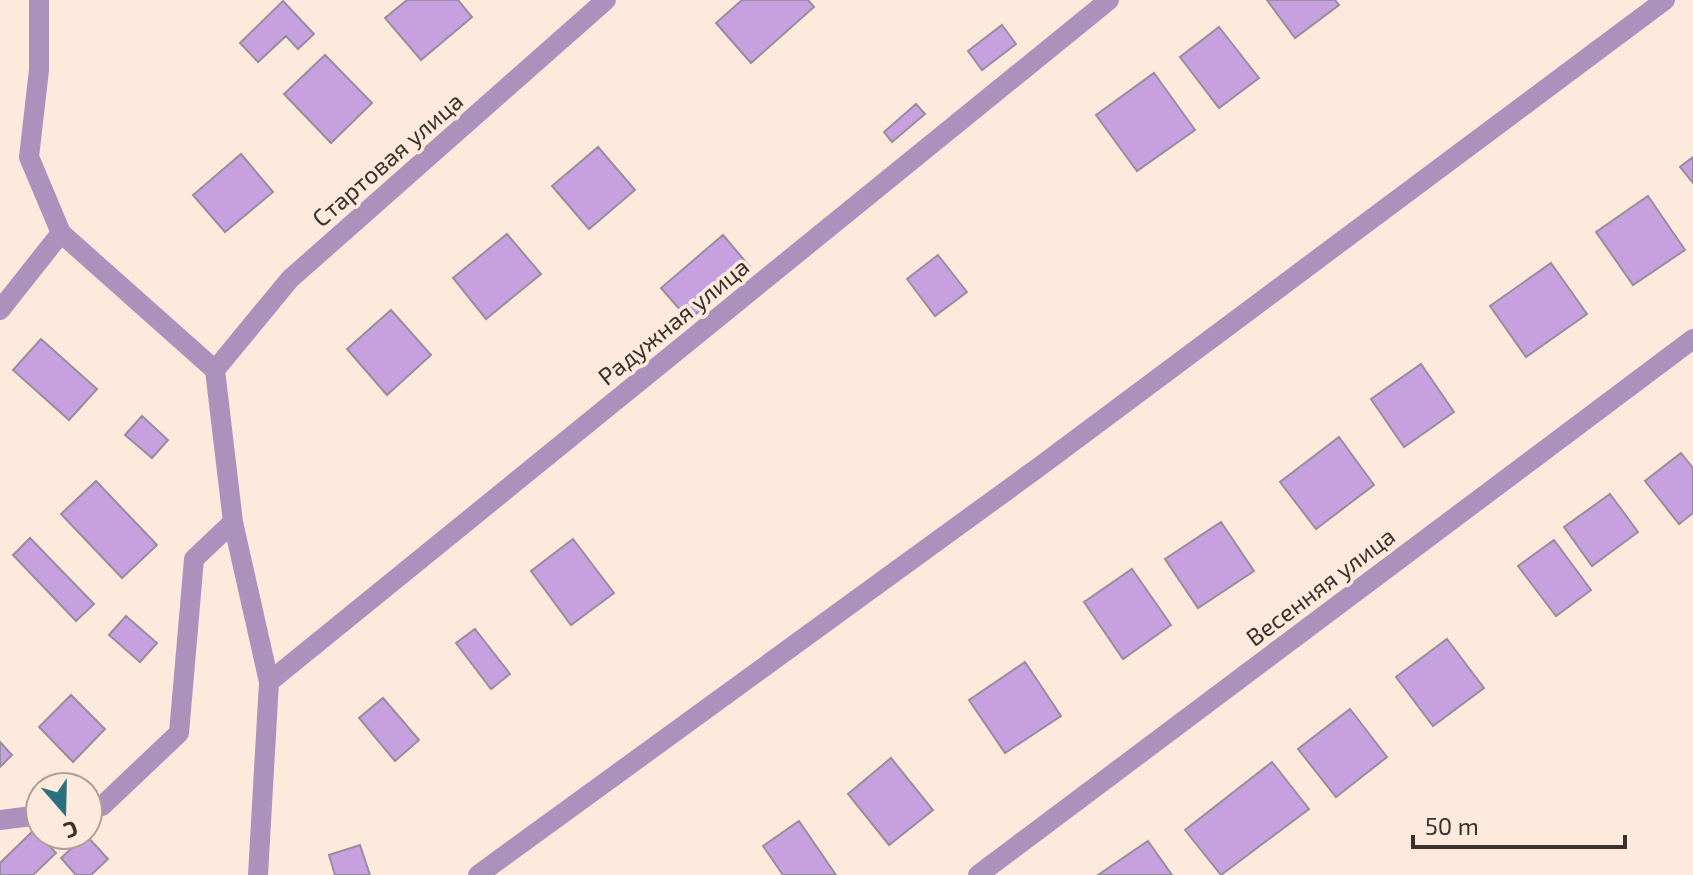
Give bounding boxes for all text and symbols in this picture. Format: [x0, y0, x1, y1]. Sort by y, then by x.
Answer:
street label: Стартовая улица [306, 86, 469, 233]
street label: Радужная улица [592, 251, 755, 391]
street label: Весенняя улица [1240, 521, 1401, 652]
north arrow [24, 771, 104, 851]
scale bar [1413, 799, 1625, 849]
text: 50 m [1425, 811, 1479, 840]
text: С [61, 816, 82, 845]

